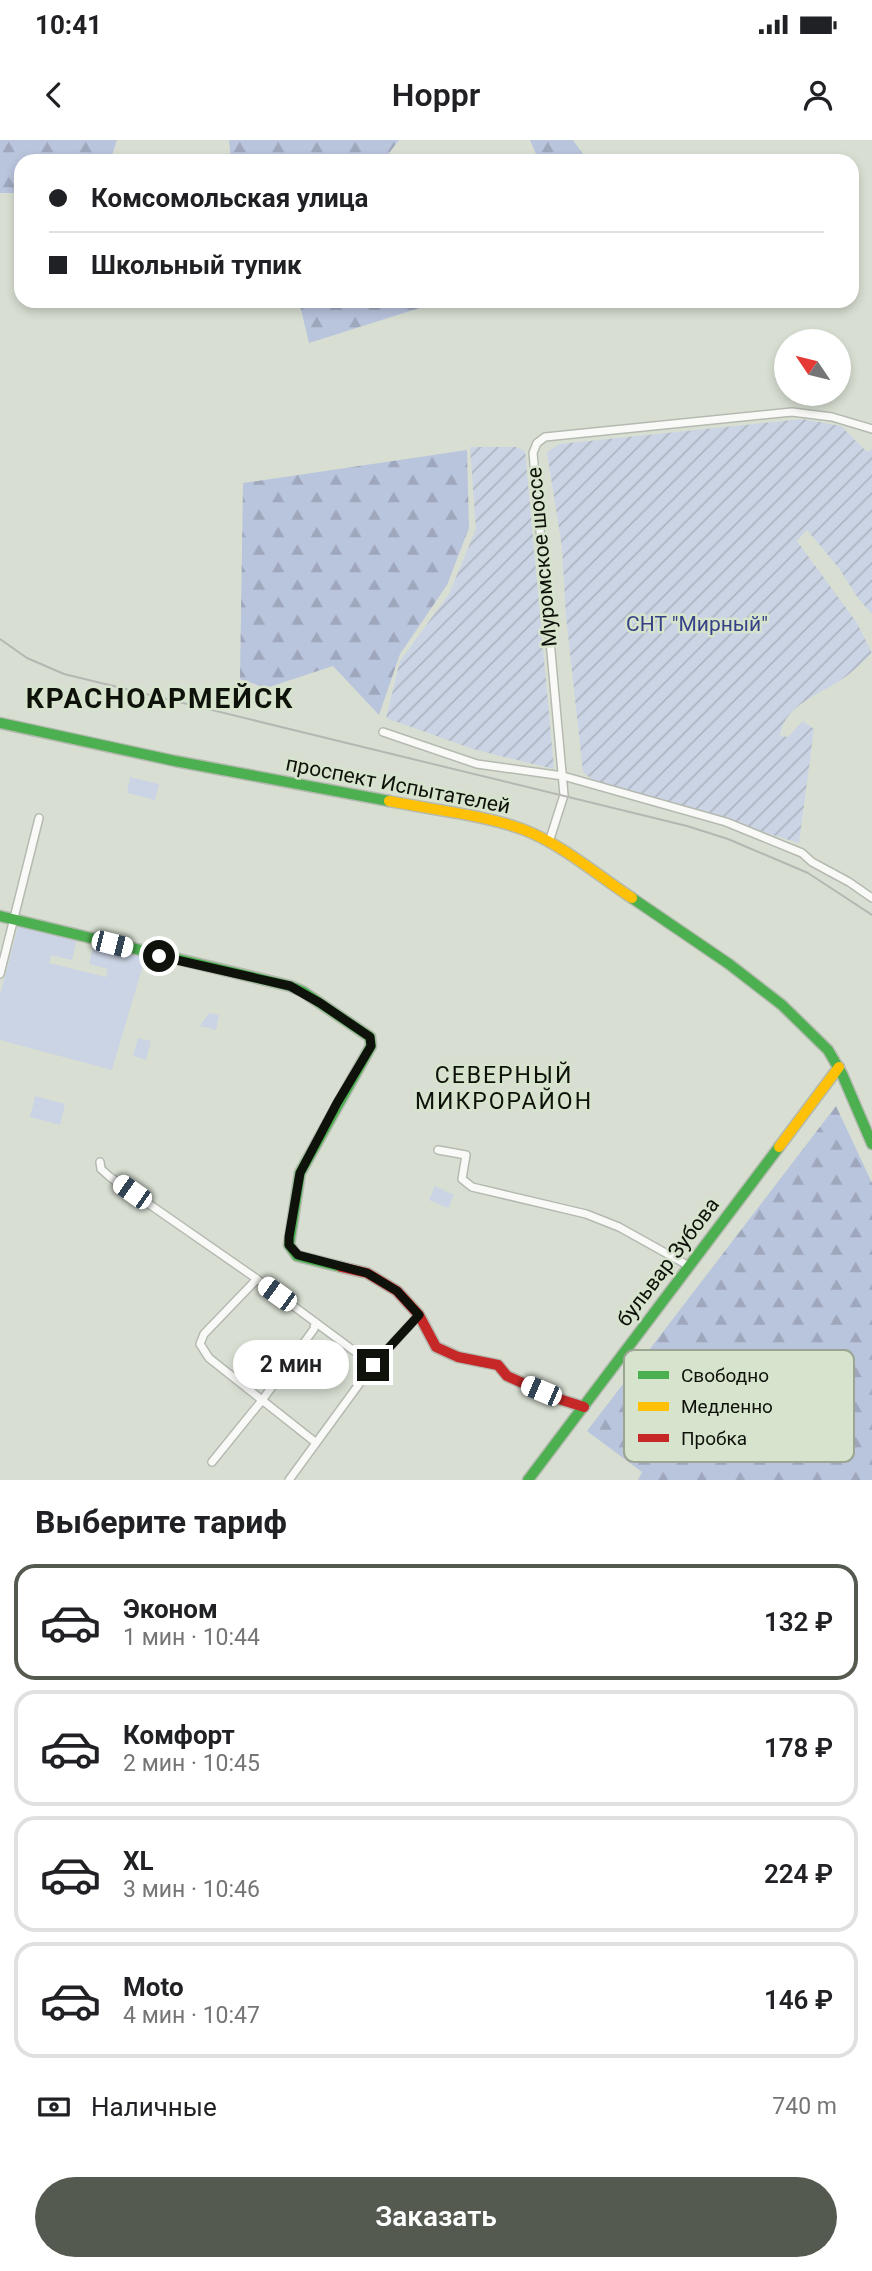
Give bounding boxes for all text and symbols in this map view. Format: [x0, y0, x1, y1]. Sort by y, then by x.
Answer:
text: 10:41 [35, 10, 102, 40]
icon: back [35, 76, 73, 114]
text: Hoppr [392, 76, 480, 114]
icon: person [799, 76, 837, 114]
text: Комсомольская улица [91, 183, 368, 213]
text: Школьный тупик [91, 250, 302, 280]
north arrow [774, 329, 850, 406]
map controls [774, 329, 851, 406]
street label: Муромское шоссе [522, 466, 562, 648]
park label: СНТ "Мирный" [626, 612, 768, 636]
district label: КРАСНОАРМЕЙСК [26, 682, 294, 715]
street label: проспект Испытателей [284, 751, 512, 819]
car [90, 929, 135, 959]
route start [143, 940, 175, 972]
district label: СЕВЕРНЫЙ МИКРОРАЙОН [415, 1061, 593, 1115]
car [109, 1171, 156, 1213]
street label: бульвар Зубова [612, 1193, 724, 1331]
car [254, 1273, 301, 1315]
callout: 2 мин [233, 1340, 348, 1390]
route end [357, 1349, 389, 1381]
legend [624, 1350, 854, 1462]
text: 2 мин [260, 1351, 322, 1378]
text: Свободно [681, 1364, 769, 1387]
car [518, 1373, 565, 1409]
text: Медленно [681, 1395, 773, 1418]
text: Пробка [681, 1427, 747, 1450]
text: Выберите тариф [35, 1503, 287, 1541]
icon: car [39, 1591, 102, 1654]
text: Эконом [123, 1594, 218, 1624]
text: 132 ₽ [764, 1607, 833, 1637]
text: 1 мин · 10:44 [123, 1624, 260, 1651]
icon: car [39, 1717, 102, 1780]
text: Комфорт [123, 1720, 235, 1750]
text: 178 ₽ [764, 1733, 833, 1763]
text: 2 мин · 10:45 [123, 1750, 260, 1777]
icon: car [39, 1843, 102, 1906]
text: XL [123, 1846, 154, 1876]
text: 224 ₽ [764, 1859, 833, 1889]
text: 3 мин · 10:46 [123, 1876, 260, 1903]
icon: car [39, 1969, 102, 2032]
text: Moto [123, 1972, 184, 2002]
text: 146 ₽ [764, 1985, 833, 2015]
text: 4 мин · 10:47 [123, 2002, 260, 2029]
icon: cash [35, 2088, 73, 2126]
text: Наличные [91, 2092, 217, 2122]
text: 740 m [772, 2093, 837, 2120]
button: Заказать [35, 2177, 837, 2257]

